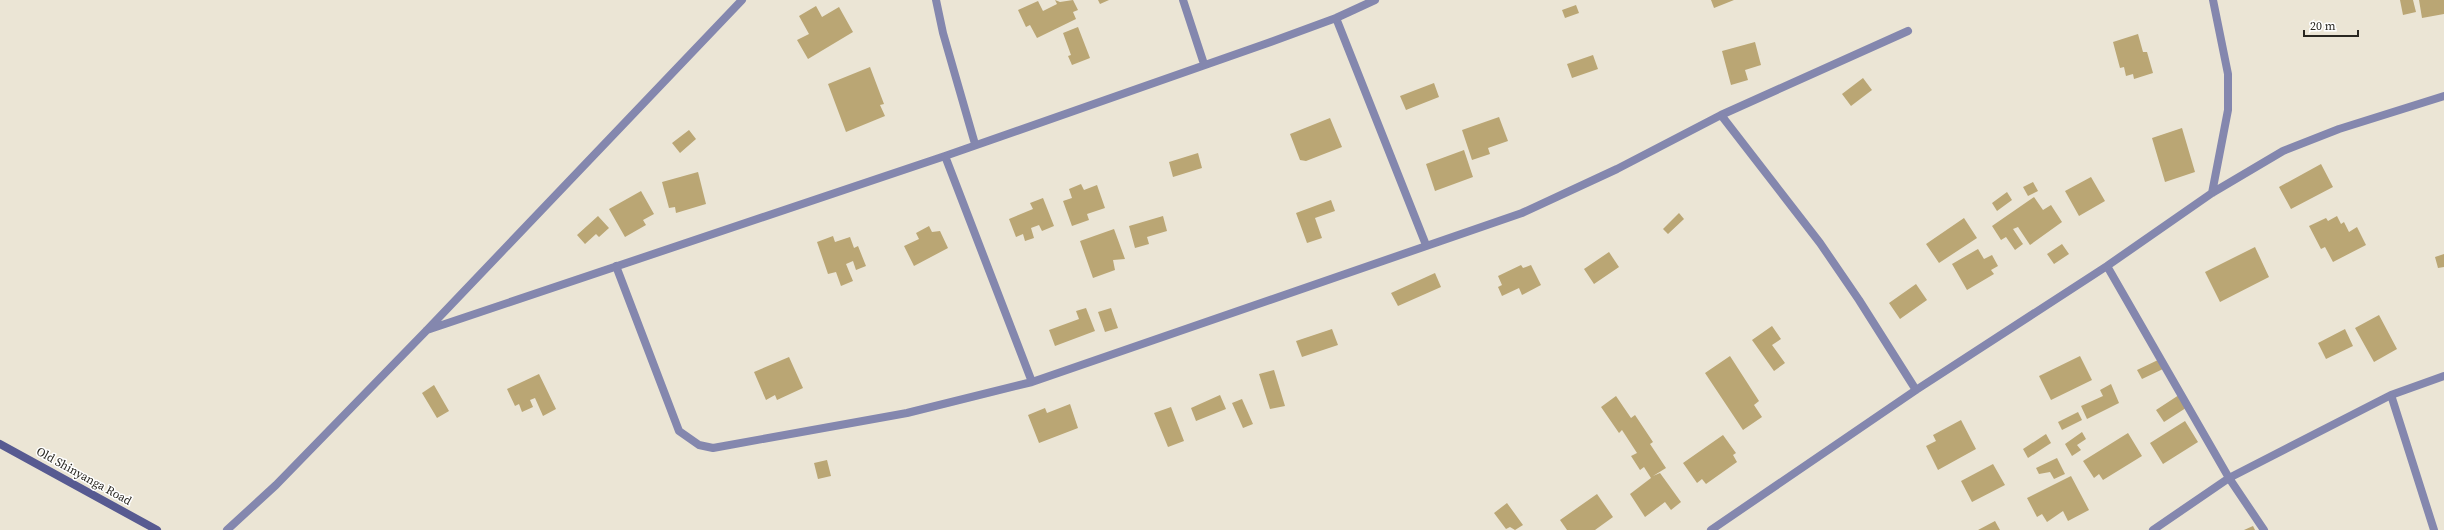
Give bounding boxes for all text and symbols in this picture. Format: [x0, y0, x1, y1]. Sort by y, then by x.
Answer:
scale bar [2304, 12, 2358, 38]
text: 20 m [2310, 18, 2336, 34]
street label: Old Shinyanga Road [33, 443, 135, 509]

